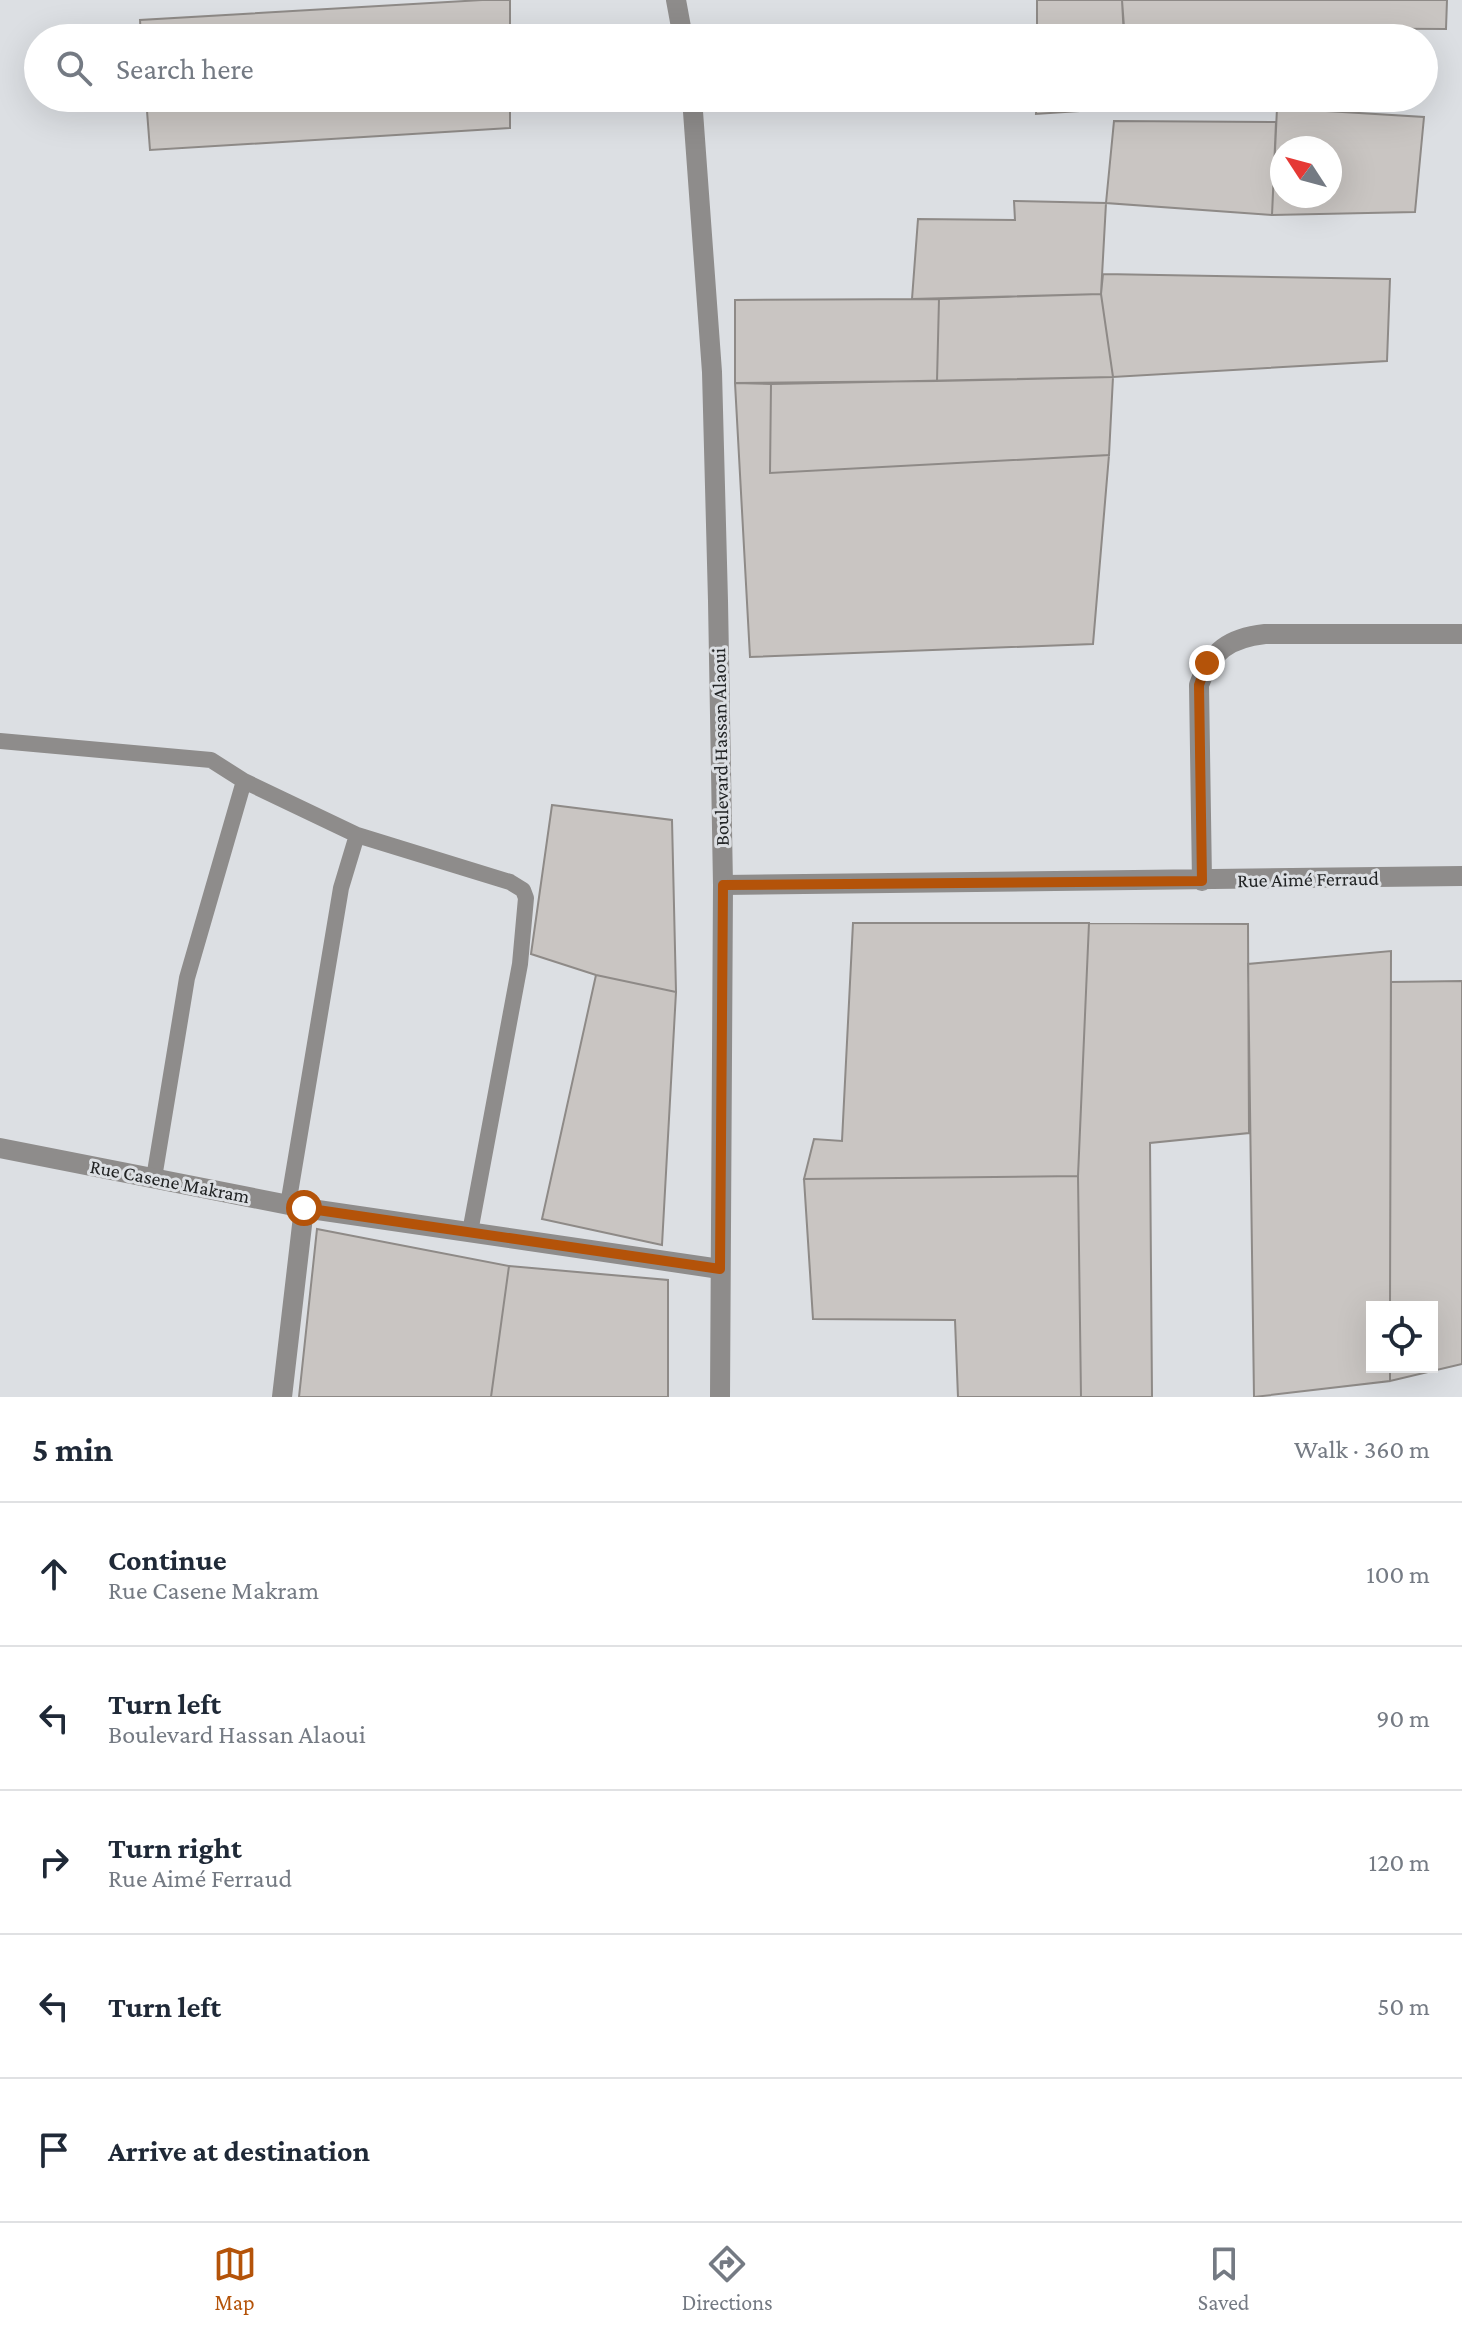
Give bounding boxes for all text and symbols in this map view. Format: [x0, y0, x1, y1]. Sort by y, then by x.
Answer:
search box [24, 24, 1438, 112]
icon: search [52, 46, 96, 90]
text: Search here [116, 52, 254, 85]
north arrow [1270, 136, 1342, 208]
route end [1189, 645, 1225, 681]
street label: Boulevard Hassan Alaoui [707, 648, 733, 846]
street label: Rue Aimé Ferraud [1237, 867, 1379, 891]
street label: Rue Casene Makram [88, 1155, 252, 1207]
route start [286, 1190, 322, 1226]
map controls [1366, 1301, 1438, 1373]
button: locate [1366, 1301, 1438, 1373]
text: 5 min [32, 1431, 113, 1468]
text: Walk · 360 m [1294, 1435, 1430, 1464]
text: Continue [108, 1543, 227, 1576]
icon: ahead [32, 1552, 76, 1596]
text: 100 m [1366, 1560, 1430, 1589]
text: Rue Casene Makram [108, 1576, 319, 1605]
text: Turn left [108, 1687, 221, 1720]
icon: left [32, 1696, 76, 1740]
text: 90 m [1376, 1704, 1430, 1733]
text: Boulevard Hassan Alaoui [108, 1720, 366, 1749]
text: Turn right [108, 1831, 242, 1864]
icon: right [32, 1840, 76, 1884]
text: 120 m [1369, 1848, 1430, 1877]
text: Rue Aimé Ferraud [108, 1864, 292, 1893]
icon: left [32, 1984, 76, 2028]
text: Turn left [108, 1990, 221, 2023]
text: 50 m [1377, 1992, 1430, 2021]
icon: arrive [32, 2128, 76, 2172]
text: Arrive at destination [108, 2134, 370, 2167]
tab: Map [213, 2242, 257, 2315]
tab: Directions [682, 2242, 773, 2315]
tab: Saved [1198, 2242, 1249, 2315]

